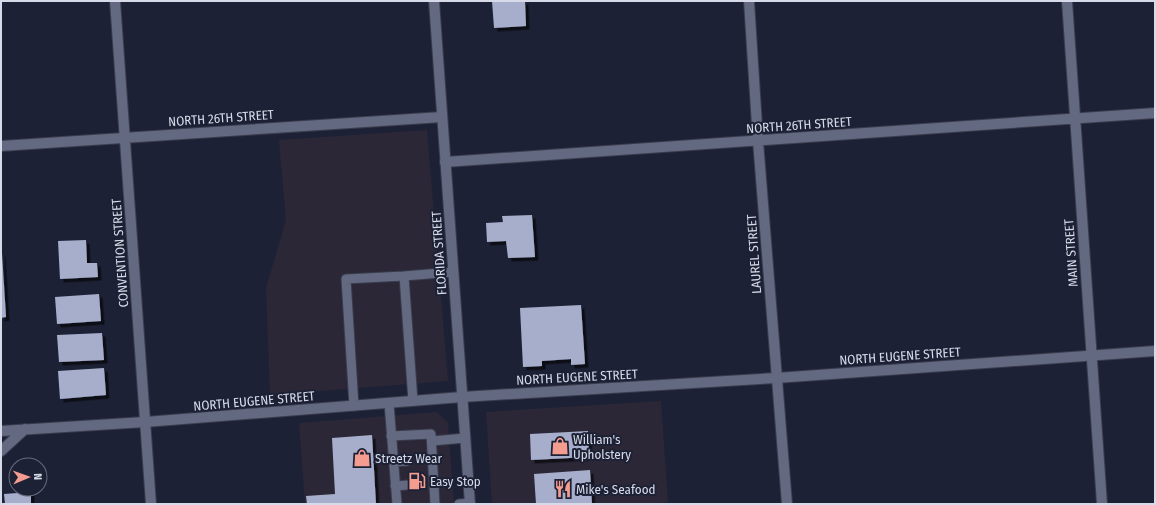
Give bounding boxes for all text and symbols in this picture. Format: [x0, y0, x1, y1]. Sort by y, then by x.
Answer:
street label: NORTH 26TH STREET [168, 107, 274, 129]
street label: NORTH 26TH STREET [746, 114, 852, 136]
street label: CONVENTION STREET [109, 198, 131, 308]
street label: FLORIDA STREET [429, 210, 449, 296]
street label: LAUREL STREET [744, 214, 764, 294]
street label: MAIN STREET [1061, 219, 1081, 287]
street label: NORTH EUGENE STREET [839, 344, 961, 368]
street label: NORTH EUGENE STREET [516, 366, 638, 388]
street label: NORTH EUGENE STREET [193, 388, 315, 414]
place label: William's Upholstery [573, 432, 631, 462]
shop icon: William's Upholstery [550, 436, 570, 456]
shop icon: Streetz Wear [352, 448, 372, 468]
place label: Streetz Wear [375, 451, 442, 466]
north arrow [8, 457, 48, 497]
fuel station icon: Easy Stop [407, 471, 427, 491]
text: N [31, 473, 44, 480]
place label: Easy Stop [430, 474, 481, 489]
restaurant icon: Mike's Seafood [553, 479, 573, 499]
place label: Mike's Seafood [576, 482, 655, 497]

